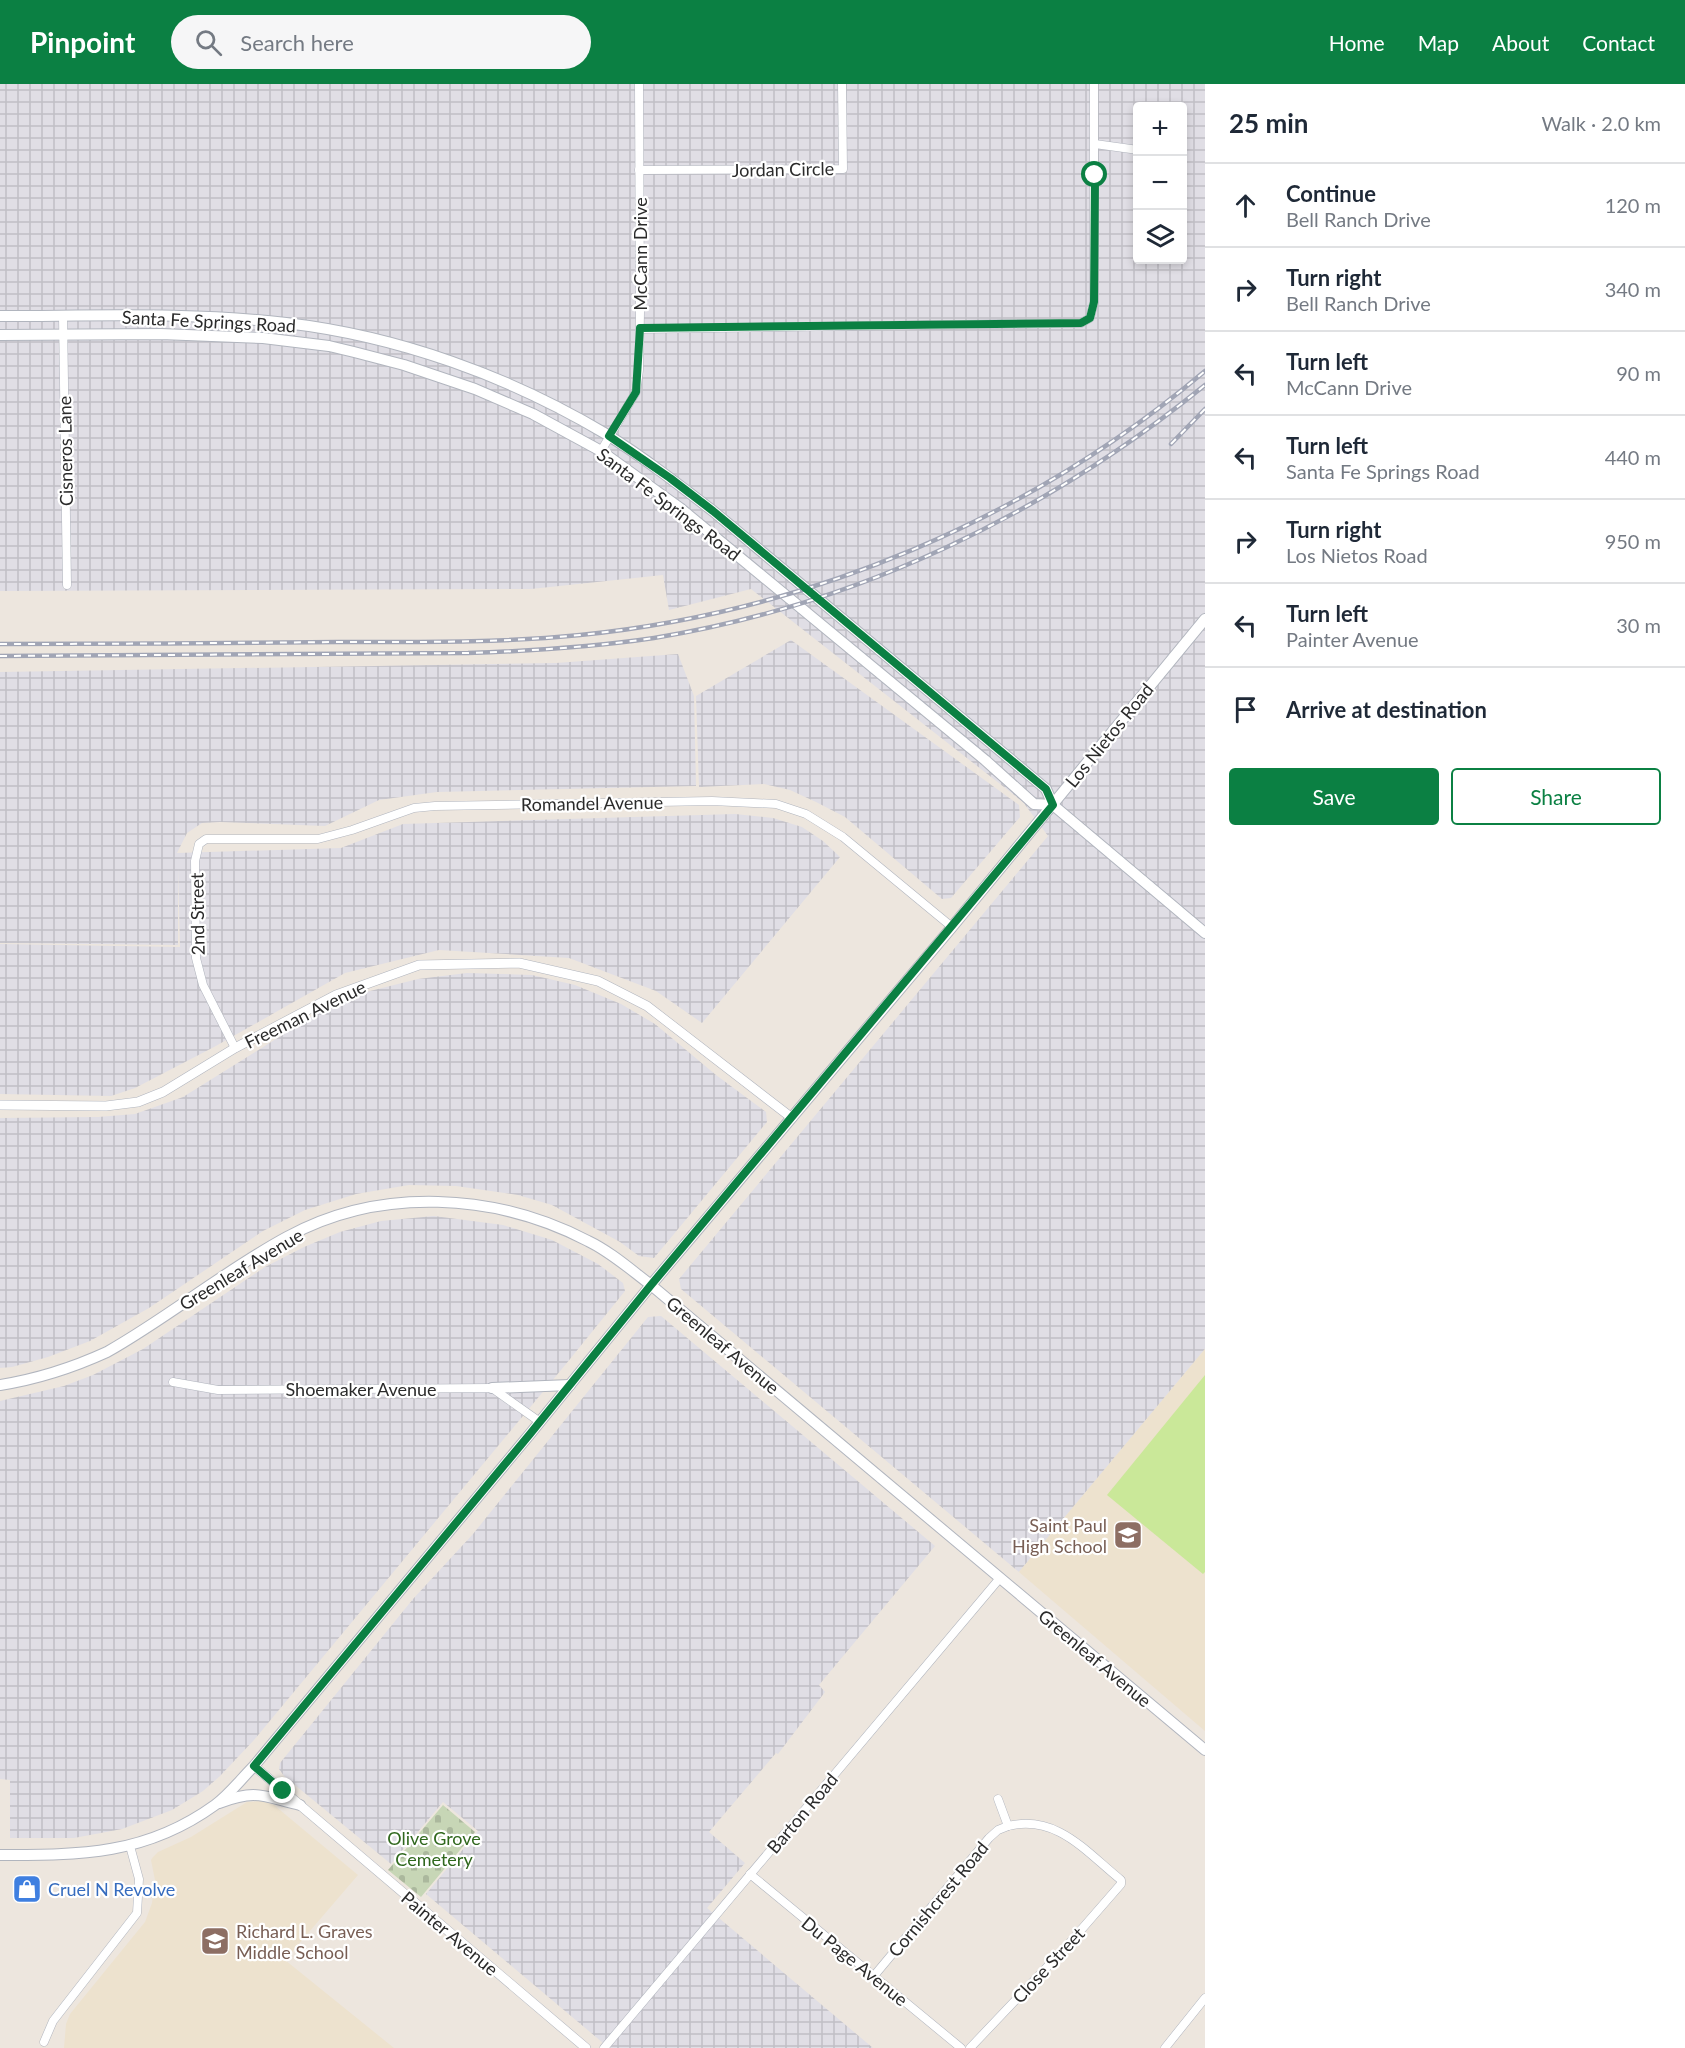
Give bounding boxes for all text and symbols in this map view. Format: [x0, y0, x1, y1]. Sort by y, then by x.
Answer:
search box [171, 15, 591, 69]
text: Pinpoint [30, 25, 135, 59]
icon: search [192, 26, 225, 59]
text: Search here [240, 29, 354, 56]
text: Home [1329, 30, 1385, 55]
text: Map [1418, 30, 1459, 55]
text: About [1492, 30, 1549, 55]
text: Contact [1582, 30, 1655, 55]
map controls [1133, 102, 1187, 264]
button: + [1133, 102, 1187, 156]
text: 25 min [1229, 107, 1309, 139]
text: Walk · 2.0 km [1542, 111, 1661, 135]
button: − [1133, 156, 1187, 210]
street label: Jordan Circle [732, 157, 834, 181]
route start [1081, 161, 1107, 187]
text: Continue [1286, 180, 1376, 207]
icon: ahead [1229, 189, 1262, 222]
text: 120 m [1605, 193, 1661, 217]
street label: McCann Drive [629, 197, 651, 311]
text: Bell Ranch Drive [1286, 207, 1431, 231]
button: layers [1133, 210, 1187, 264]
text: Turn right [1286, 264, 1381, 291]
icon: right [1229, 273, 1262, 306]
text: 340 m [1605, 277, 1661, 301]
text: Bell Ranch Drive [1286, 291, 1431, 315]
street label: Santa Fe Springs Road [121, 305, 297, 337]
text: Turn left [1286, 348, 1368, 375]
icon: left [1229, 357, 1262, 390]
text: 90 m [1616, 361, 1661, 385]
text: McCann Drive [1286, 375, 1412, 399]
street label: Cisneros Lane [53, 396, 77, 506]
text: Turn left [1286, 432, 1368, 459]
icon: left [1229, 441, 1262, 474]
street label: Santa Fe Springs Road [593, 443, 745, 565]
text: 440 m [1605, 445, 1661, 469]
text: Santa Fe Springs Road [1286, 459, 1480, 483]
text: Turn right [1286, 516, 1381, 543]
icon: right [1229, 525, 1262, 558]
text: 950 m [1605, 529, 1661, 553]
text: Los Nietos Road [1286, 543, 1428, 567]
text: Turn left [1286, 600, 1368, 627]
icon: left [1229, 609, 1262, 642]
text: 30 m [1616, 613, 1661, 637]
text: Painter Avenue [1286, 627, 1419, 651]
street label: Los Nietos Road [1060, 679, 1158, 791]
icon: arrive [1229, 693, 1262, 726]
text: Arrive at destination [1286, 696, 1487, 723]
button: Save [1229, 768, 1439, 825]
button: Share [1451, 768, 1661, 825]
street label: Romandel Avenue [521, 791, 663, 815]
street label: 2nd Street [185, 872, 209, 955]
street label: Freeman Avenue [241, 975, 369, 1053]
street label: Greenleaf Avenue [175, 1223, 307, 1315]
street label: Greenleaf Avenue [662, 1291, 784, 1399]
street label: Shoemaker Avenue [285, 1378, 437, 1400]
place label: Saint Paul High School [1012, 1514, 1107, 1557]
school or university icon: Saint Paul High School [1112, 1519, 1144, 1551]
street label: Greenleaf Avenue [1034, 1604, 1156, 1712]
street label: Barton Road [762, 1768, 842, 1858]
route end [269, 1777, 295, 1803]
park label: Olive Grove Cemetery [387, 1827, 481, 1870]
street label: Cornishcrest Road [883, 1837, 993, 1961]
shop icon: Cruel N Revolve [11, 1873, 43, 1905]
place label: Cruel N Revolve [48, 1878, 175, 1900]
street label: Painter Avenue [397, 1886, 503, 1980]
street label: Du Page Avenue [798, 1912, 912, 2010]
place label: Richard L. Graves Middle School [236, 1920, 373, 1963]
street label: Close Street [1007, 1922, 1089, 2008]
school or university icon: Richard L. Graves Middle School [199, 1925, 231, 1957]

